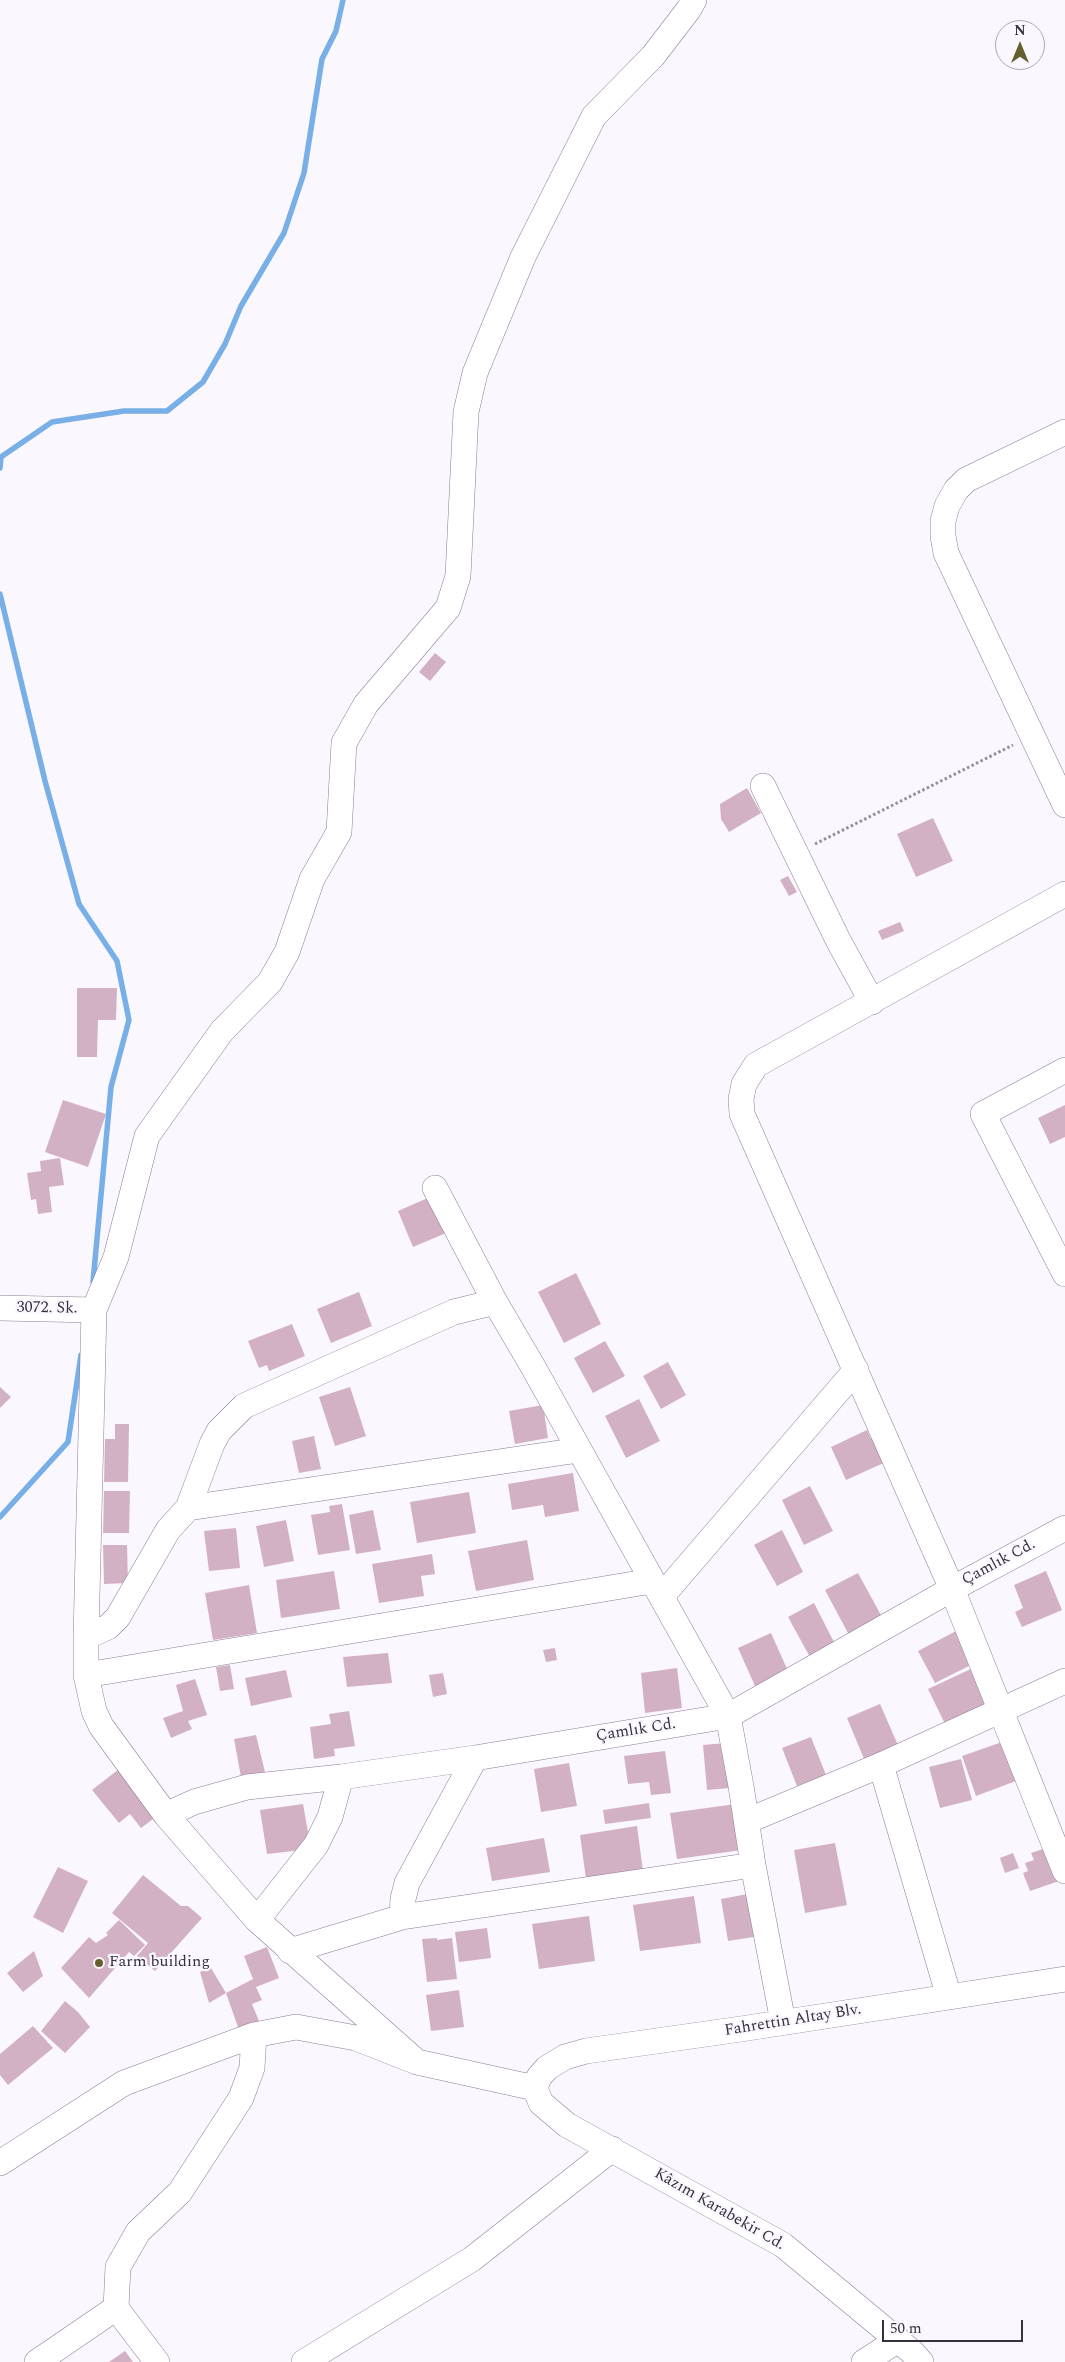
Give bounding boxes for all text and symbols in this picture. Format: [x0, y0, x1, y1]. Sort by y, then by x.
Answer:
north arrow [995, 20, 1045, 70]
text: N [1014, 20, 1026, 41]
street label: 3072. Sk. [16, 1299, 78, 1319]
street label: Çamlık Cd. [959, 1536, 1039, 1590]
street label: Çamlık Cd. [595, 1715, 677, 1747]
place label: Farm building [109, 1953, 210, 1973]
marker: Farm building [93, 1957, 105, 1969]
street label: Fahrettin Altay Blv. [723, 2001, 863, 2041]
street label: Kâzım Karabekir Cd. [650, 2165, 788, 2255]
scale bar [885, 2310, 1026, 2342]
text: 50 m [890, 2317, 922, 2340]

